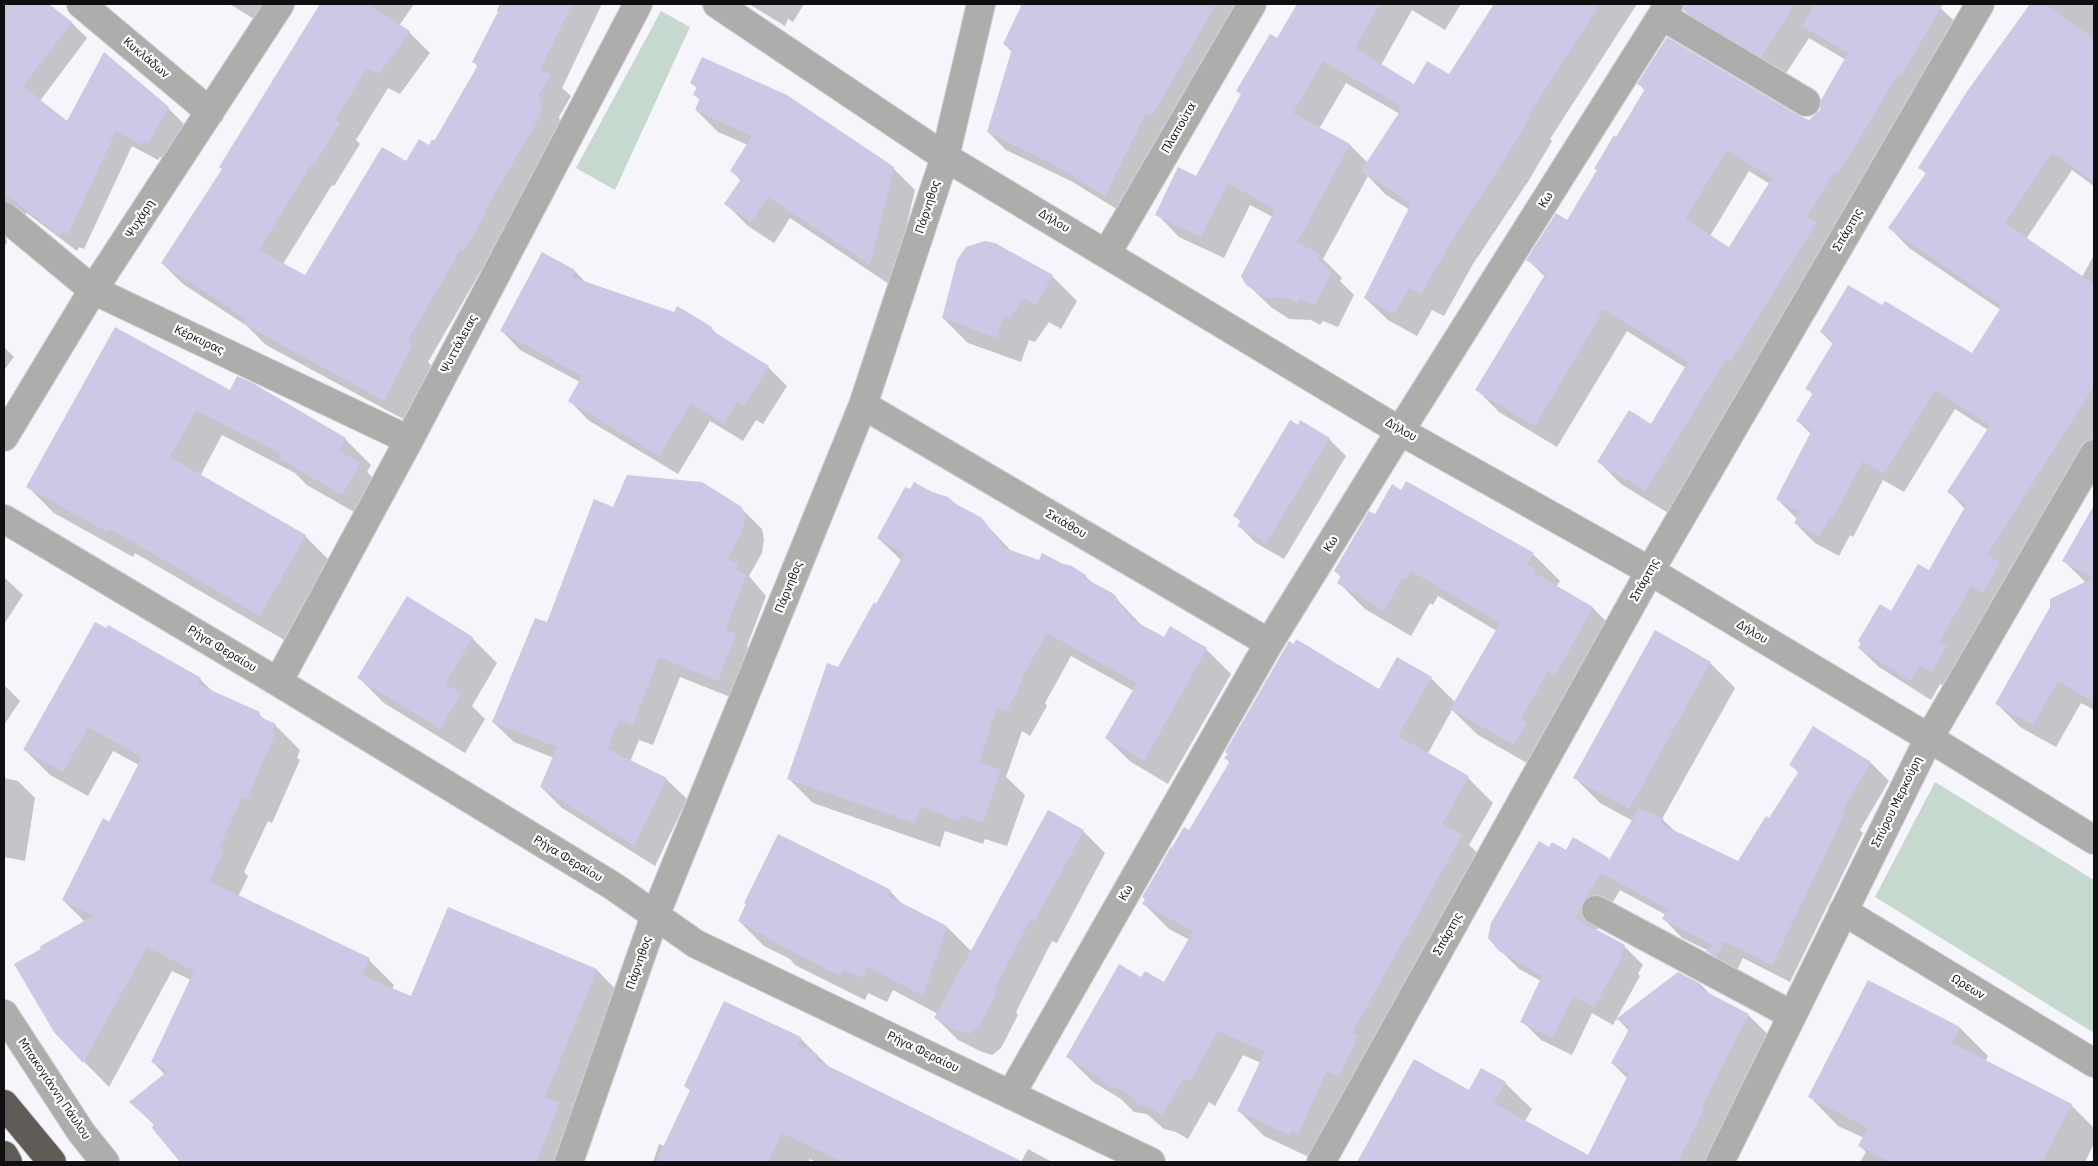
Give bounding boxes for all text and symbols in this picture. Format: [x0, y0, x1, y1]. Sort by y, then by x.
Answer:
street label: Κυκλάδων [120, 35, 172, 81]
street label: Πλαπούτα [1159, 100, 1199, 156]
street label: Πάρνηθος [913, 179, 943, 235]
street label: Κω [1536, 189, 1556, 211]
street label: Ψυχάρη [122, 197, 158, 241]
street label: Δήλου [1036, 206, 1072, 236]
street label: Σπάρτης [1830, 206, 1866, 254]
street label: Ψυττάλειας [438, 312, 480, 376]
street label: Κέρκυρας [172, 322, 226, 358]
street label: Δήλου [1383, 415, 1419, 445]
street label: Σκιάθου [1043, 507, 1089, 541]
street label: Κω [1321, 533, 1341, 555]
street label: Σπάρτης [1627, 556, 1663, 604]
street label: Πάρνηθος [772, 559, 806, 615]
street label: Δήλου [1734, 617, 1770, 647]
street label: Ρήγα Φεραίου [185, 623, 259, 675]
street label: Σπύρου Μερκούρη [1869, 754, 1925, 850]
street label: Ρήγα Φεραίου [531, 833, 605, 885]
street label: Κω [1116, 882, 1136, 904]
street label: Σπάρτης [1430, 910, 1466, 958]
street label: Πάρνηθος [623, 935, 655, 991]
street label: Ωρεων [1949, 971, 1987, 1003]
street label: Ρήγα Φεραίου [885, 1028, 961, 1076]
street label: Μπακογιάννη Πάυλου [15, 1035, 93, 1143]

